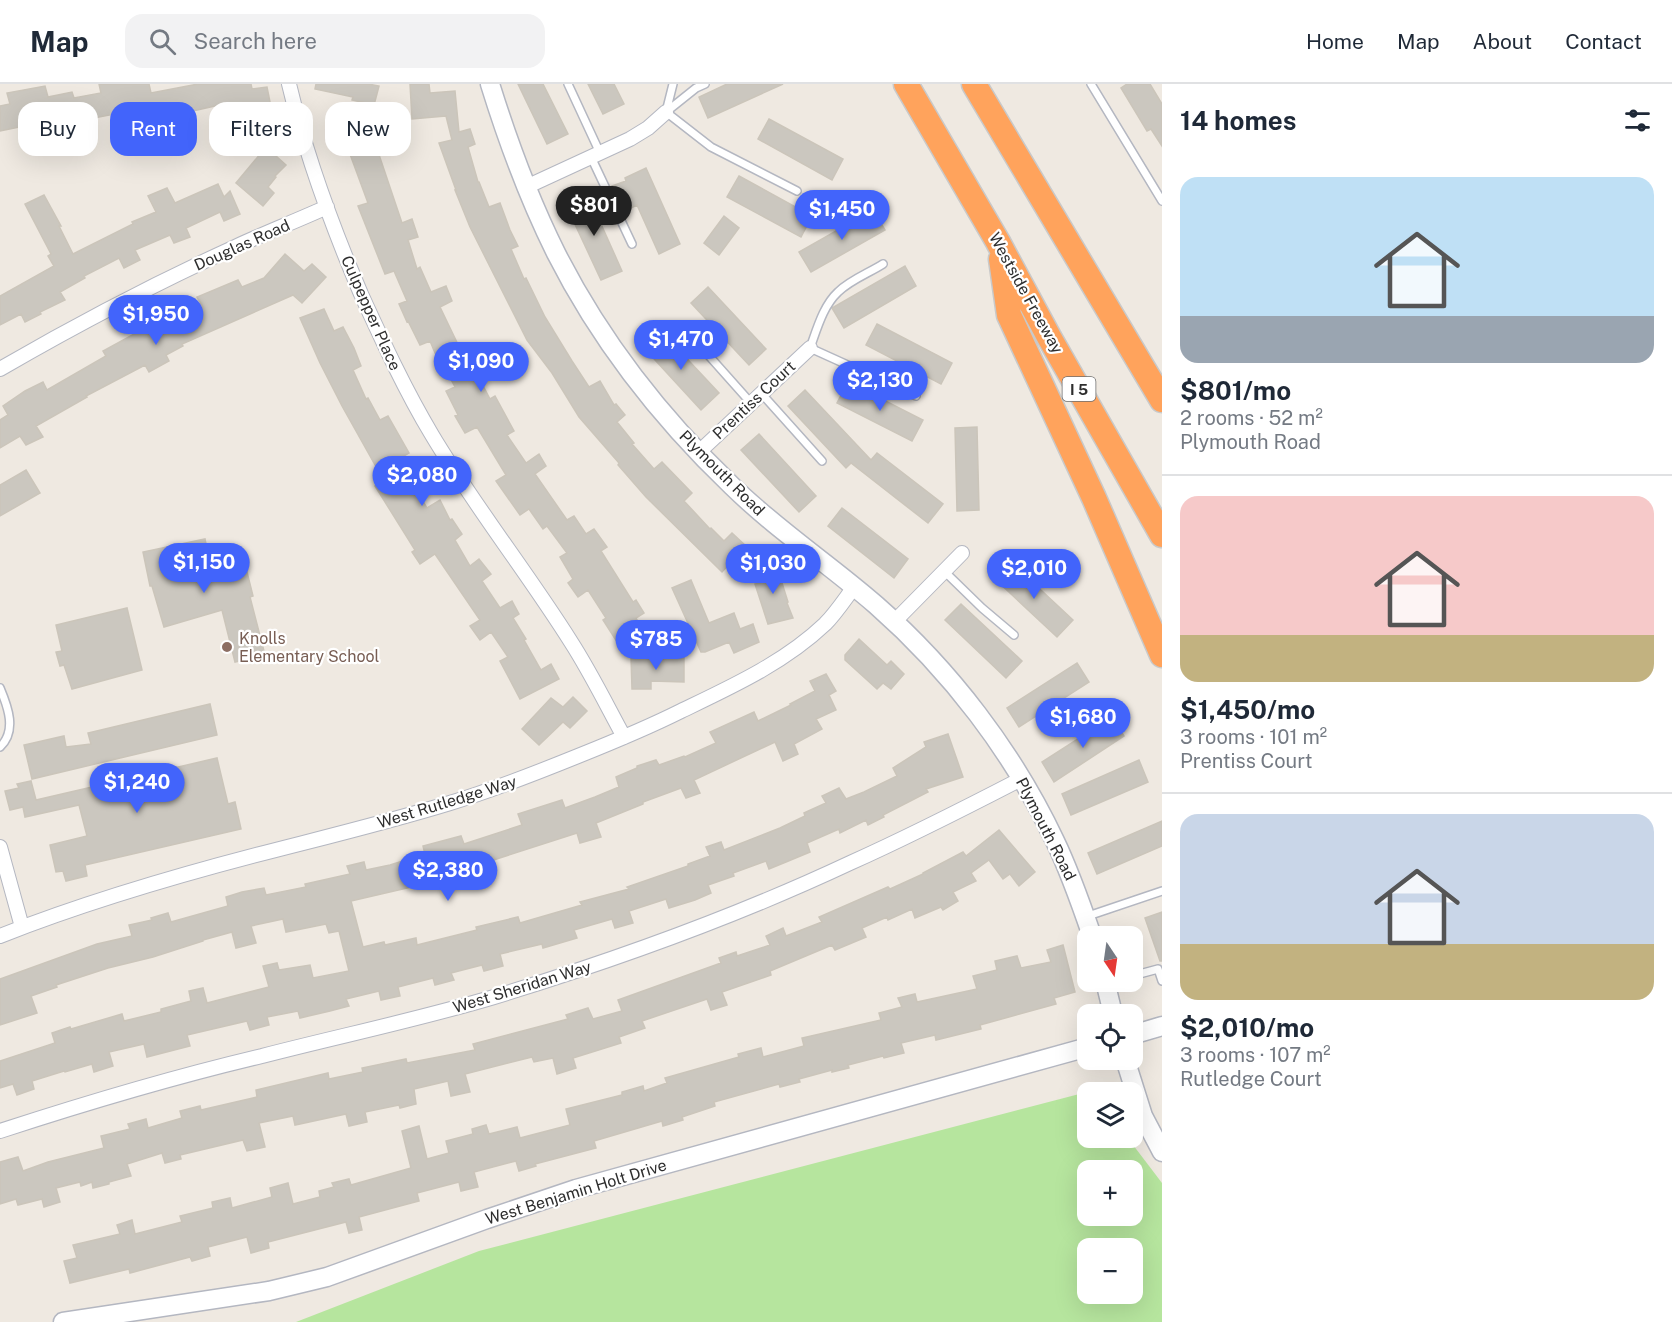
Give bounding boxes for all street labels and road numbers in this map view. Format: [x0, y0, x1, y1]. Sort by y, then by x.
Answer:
street label: Douglas Road [191, 215, 293, 275]
street label: Westside Freeway [985, 229, 1067, 357]
street label: Culpepper Place [337, 253, 405, 373]
street label: Prentiss Court [709, 357, 799, 443]
road number: I 5 [1062, 377, 1096, 401]
street label: Plymouth Road [675, 426, 769, 520]
street label: West Rutledge Way [375, 772, 519, 832]
street label: Plymouth Road [1012, 774, 1080, 884]
street label: West Sheridan Way [451, 957, 594, 1017]
street label: West Benjamin Holt Drive [483, 1155, 669, 1229]

